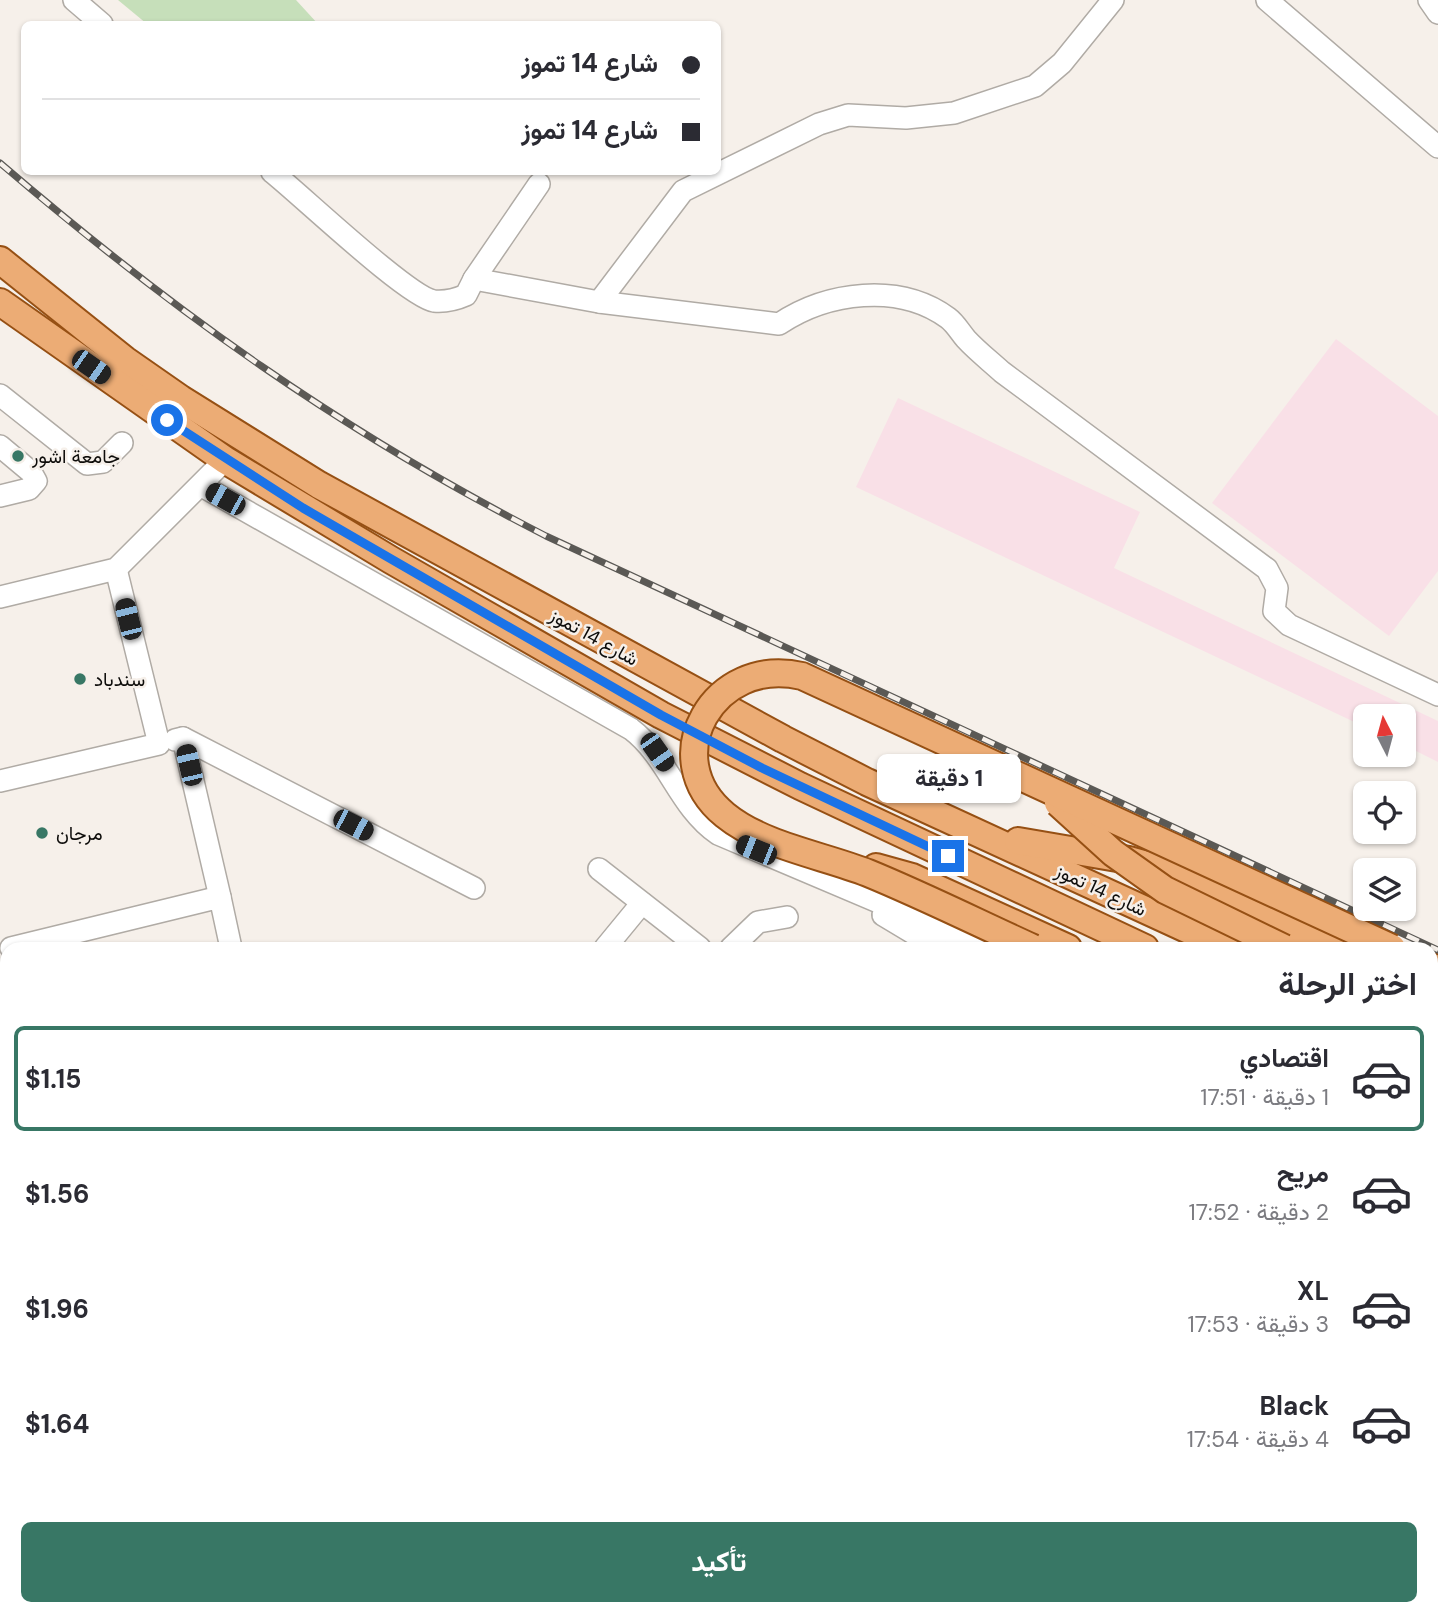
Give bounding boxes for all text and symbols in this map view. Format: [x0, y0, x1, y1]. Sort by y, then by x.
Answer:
text: شارع 14 تموز [521, 46, 658, 80]
text: شارع 14 تموز [521, 113, 658, 147]
car [68, 346, 115, 388]
route start [151, 404, 183, 436]
place label: جامعة اشور [31, 444, 120, 469]
marker: جامعة اشور [10, 448, 26, 464]
car [202, 480, 249, 518]
car [113, 596, 144, 642]
street label: شارع 14 تموز [544, 602, 643, 672]
place label: سندباد [94, 667, 145, 692]
marker: سندباد [72, 671, 88, 687]
north arrow [1353, 704, 1416, 766]
map controls [1353, 704, 1416, 921]
car [637, 729, 678, 775]
car [175, 742, 204, 788]
callout: 1 دقيقة [876, 754, 1020, 804]
text: 1 دقيقة [915, 763, 983, 793]
button: locate [1353, 781, 1416, 844]
car [330, 806, 377, 844]
place label: مرجان [56, 821, 103, 846]
marker: مرجان [34, 825, 50, 841]
car [733, 832, 780, 868]
route end [932, 840, 964, 872]
street label: شارع 14 تموز [1051, 858, 1150, 922]
button: layers [1353, 858, 1416, 921]
text: اختر الرحلة [1278, 963, 1417, 1005]
text: اقتصادي [1240, 1041, 1329, 1075]
icon: car [1350, 1047, 1413, 1110]
text: $1.15 [25, 1062, 82, 1096]
text: 1 دقيقة · 17:51 [1200, 1082, 1329, 1112]
text: مريح [1277, 1156, 1329, 1190]
icon: car [1350, 1162, 1413, 1225]
text: $1.56 [25, 1177, 89, 1211]
text: 2 دقيقة · 17:52 [1189, 1197, 1329, 1227]
text: XL [1297, 1274, 1329, 1308]
icon: car [1350, 1277, 1413, 1340]
text: $1.96 [25, 1292, 89, 1326]
text: 3 دقيقة · 17:53 [1188, 1309, 1329, 1339]
text: Black [1259, 1389, 1329, 1423]
icon: car [1350, 1392, 1413, 1455]
text: $1.64 [25, 1407, 89, 1441]
text: 4 دقيقة · 17:54 [1187, 1424, 1329, 1454]
button: تأكيد [21, 1522, 1417, 1602]

